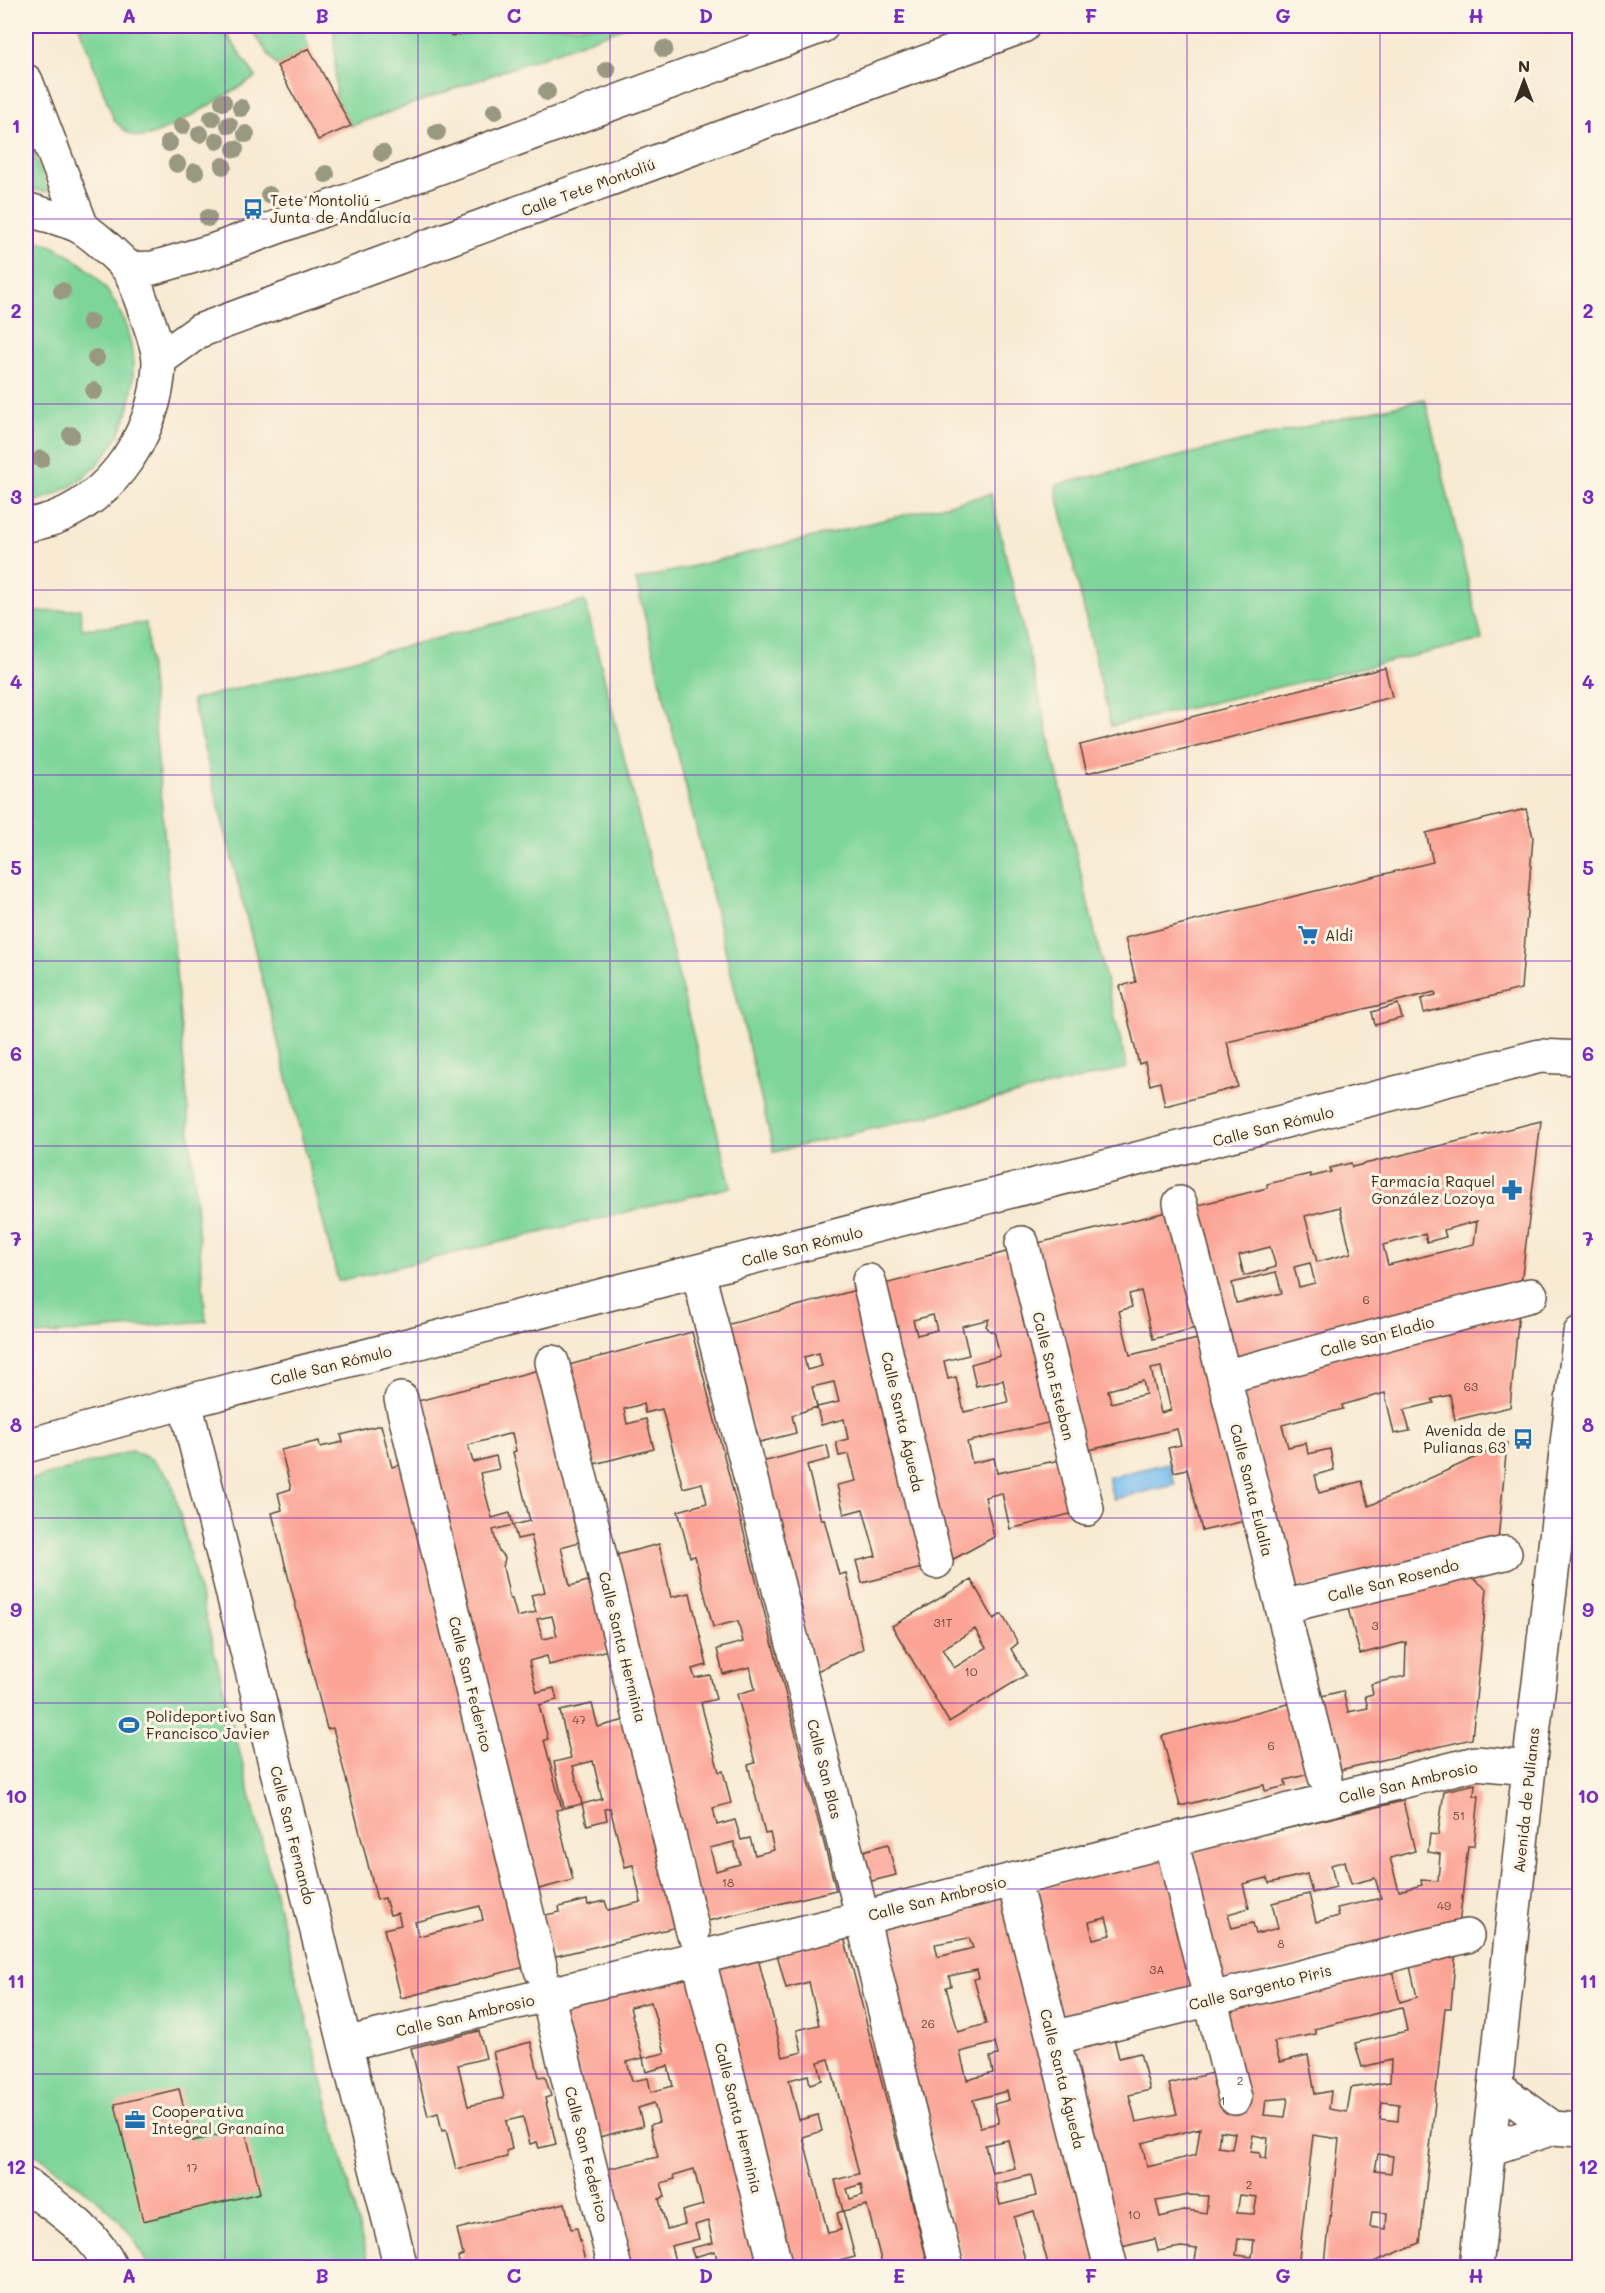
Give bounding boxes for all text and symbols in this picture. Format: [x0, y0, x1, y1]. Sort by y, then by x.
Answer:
text: A [122, 2, 136, 28]
text: B [315, 2, 329, 28]
text: C [507, 2, 522, 28]
text: D [699, 2, 713, 28]
text: E [893, 2, 905, 28]
text: F [1085, 2, 1098, 28]
text: G [1275, 2, 1291, 28]
text: H [1468, 2, 1484, 28]
north arrow [1494, 51, 1554, 111]
text: N [1518, 55, 1530, 76]
text: 1 [12, 112, 20, 138]
text: 1 [1584, 112, 1592, 138]
street label: Calle Tete Montoliú [518, 153, 658, 221]
place label: Tete Montoliú - Junta de Andalucía [270, 190, 411, 227]
bus stop icon: Tete Montoliú - Junta de Andalucía [241, 197, 265, 221]
text: 2 [10, 297, 22, 323]
text: 2 [1582, 297, 1594, 323]
text: 3 [10, 483, 22, 509]
text: 3 [1582, 483, 1594, 509]
text: 4 [10, 668, 23, 694]
text: 4 [1582, 668, 1595, 694]
text: 5 [10, 854, 22, 880]
text: 5 [1582, 854, 1594, 880]
supermarket icon: Aldi [1296, 923, 1320, 947]
place label: Aldi [1325, 925, 1353, 945]
text: 6 [10, 1040, 22, 1066]
text: 6 [1582, 1040, 1594, 1066]
street label: Calle San Rómulo [1210, 1101, 1336, 1151]
place label: Farmacia Raquel González Lozoya [1371, 1171, 1495, 1208]
pharmacy icon: Farmacia Raquel González Lozoya [1500, 1178, 1524, 1202]
street label: Calle San Rómulo [739, 1221, 865, 1271]
text: 7 [10, 1225, 22, 1251]
text: 7 [1582, 1225, 1594, 1251]
house number: 6 [1362, 1291, 1370, 1307]
street label: Calle San Esteban [1028, 1310, 1080, 1442]
street label: Calle San Eladio [1318, 1311, 1436, 1361]
street label: Calle San Rómulo [268, 1340, 394, 1390]
street label: Calle Santa Águeda [877, 1350, 929, 1494]
house number: 63 [1464, 1378, 1478, 1394]
text: 8 [10, 1411, 22, 1437]
text: 8 [1582, 1411, 1594, 1437]
place label: Avenida de Pulianas 63 [1423, 1420, 1506, 1457]
street label: Calle Santa Eulalia [1226, 1422, 1278, 1558]
bus stop icon: Avenida de Pulianas 63 [1511, 1427, 1535, 1451]
street label: Calle San Rosendo [1325, 1554, 1461, 1606]
street label: Calle Santa Herminia [595, 1569, 651, 1725]
text: 9 [10, 1596, 22, 1622]
text: 9 [1582, 1596, 1594, 1622]
street label: Calle San Federico [444, 1614, 498, 1754]
house number: 31T [933, 1614, 953, 1630]
house number: 3 [1371, 1617, 1379, 1633]
house number: 10 [965, 1663, 978, 1679]
place label: Polideportivo San Francisco Javier [146, 1706, 276, 1743]
house number: 47 [572, 1711, 586, 1727]
sports icon: Polideportivo San Francisco Javier [117, 1713, 141, 1737]
street label: Calle San Blas [803, 1717, 847, 1821]
street label: Avenida de Pulianas [1508, 1726, 1544, 1874]
house number: 6 [1267, 1737, 1275, 1753]
street label: Calle San Ambrosio [1337, 1756, 1479, 1808]
street label: Calle San Fernando [266, 1764, 320, 1906]
text: 10 [5, 1782, 27, 1808]
text: 10 [1577, 1782, 1599, 1808]
house number: 51 [1453, 1807, 1465, 1823]
street label: Calle San Ambrosio [866, 1871, 1008, 1925]
house number: 18 [722, 1874, 734, 1890]
house number: 49 [1437, 1897, 1451, 1913]
house number: 8 [1277, 1935, 1285, 1951]
street label: Calle Sargento Piris [1186, 1960, 1334, 2014]
house number: 3A [1149, 1961, 1165, 1977]
text: 11 [7, 1967, 25, 1993]
text: 11 [1579, 1967, 1597, 1993]
street label: Calle San Ambrosio [394, 1989, 536, 2041]
street label: Calle Santa Águeda [1036, 2007, 1090, 2151]
house number: 26 [921, 2015, 935, 2031]
street label: Calle Santa Herminia [711, 2040, 767, 2196]
house number: 2 [1237, 2072, 1243, 2088]
street label: Calle San Federico [560, 2084, 614, 2224]
house number: 1 [1220, 2092, 1226, 2108]
place label: Cooperativa Integral Granaína [152, 2101, 285, 2138]
office icon: Cooperativa Integral Granaína [123, 2108, 147, 2132]
text: 12 [6, 2153, 26, 2179]
text: 12 [1578, 2153, 1598, 2179]
house number: 17 [186, 2159, 198, 2175]
house number: 2 [1246, 2176, 1252, 2192]
house number: 10 [1128, 2206, 1141, 2222]
text: A [122, 2262, 136, 2288]
text: B [315, 2262, 329, 2288]
text: C [507, 2262, 522, 2288]
text: D [699, 2262, 713, 2288]
text: E [893, 2262, 905, 2288]
text: F [1085, 2262, 1098, 2288]
text: G [1275, 2262, 1291, 2288]
text: H [1468, 2262, 1484, 2288]

